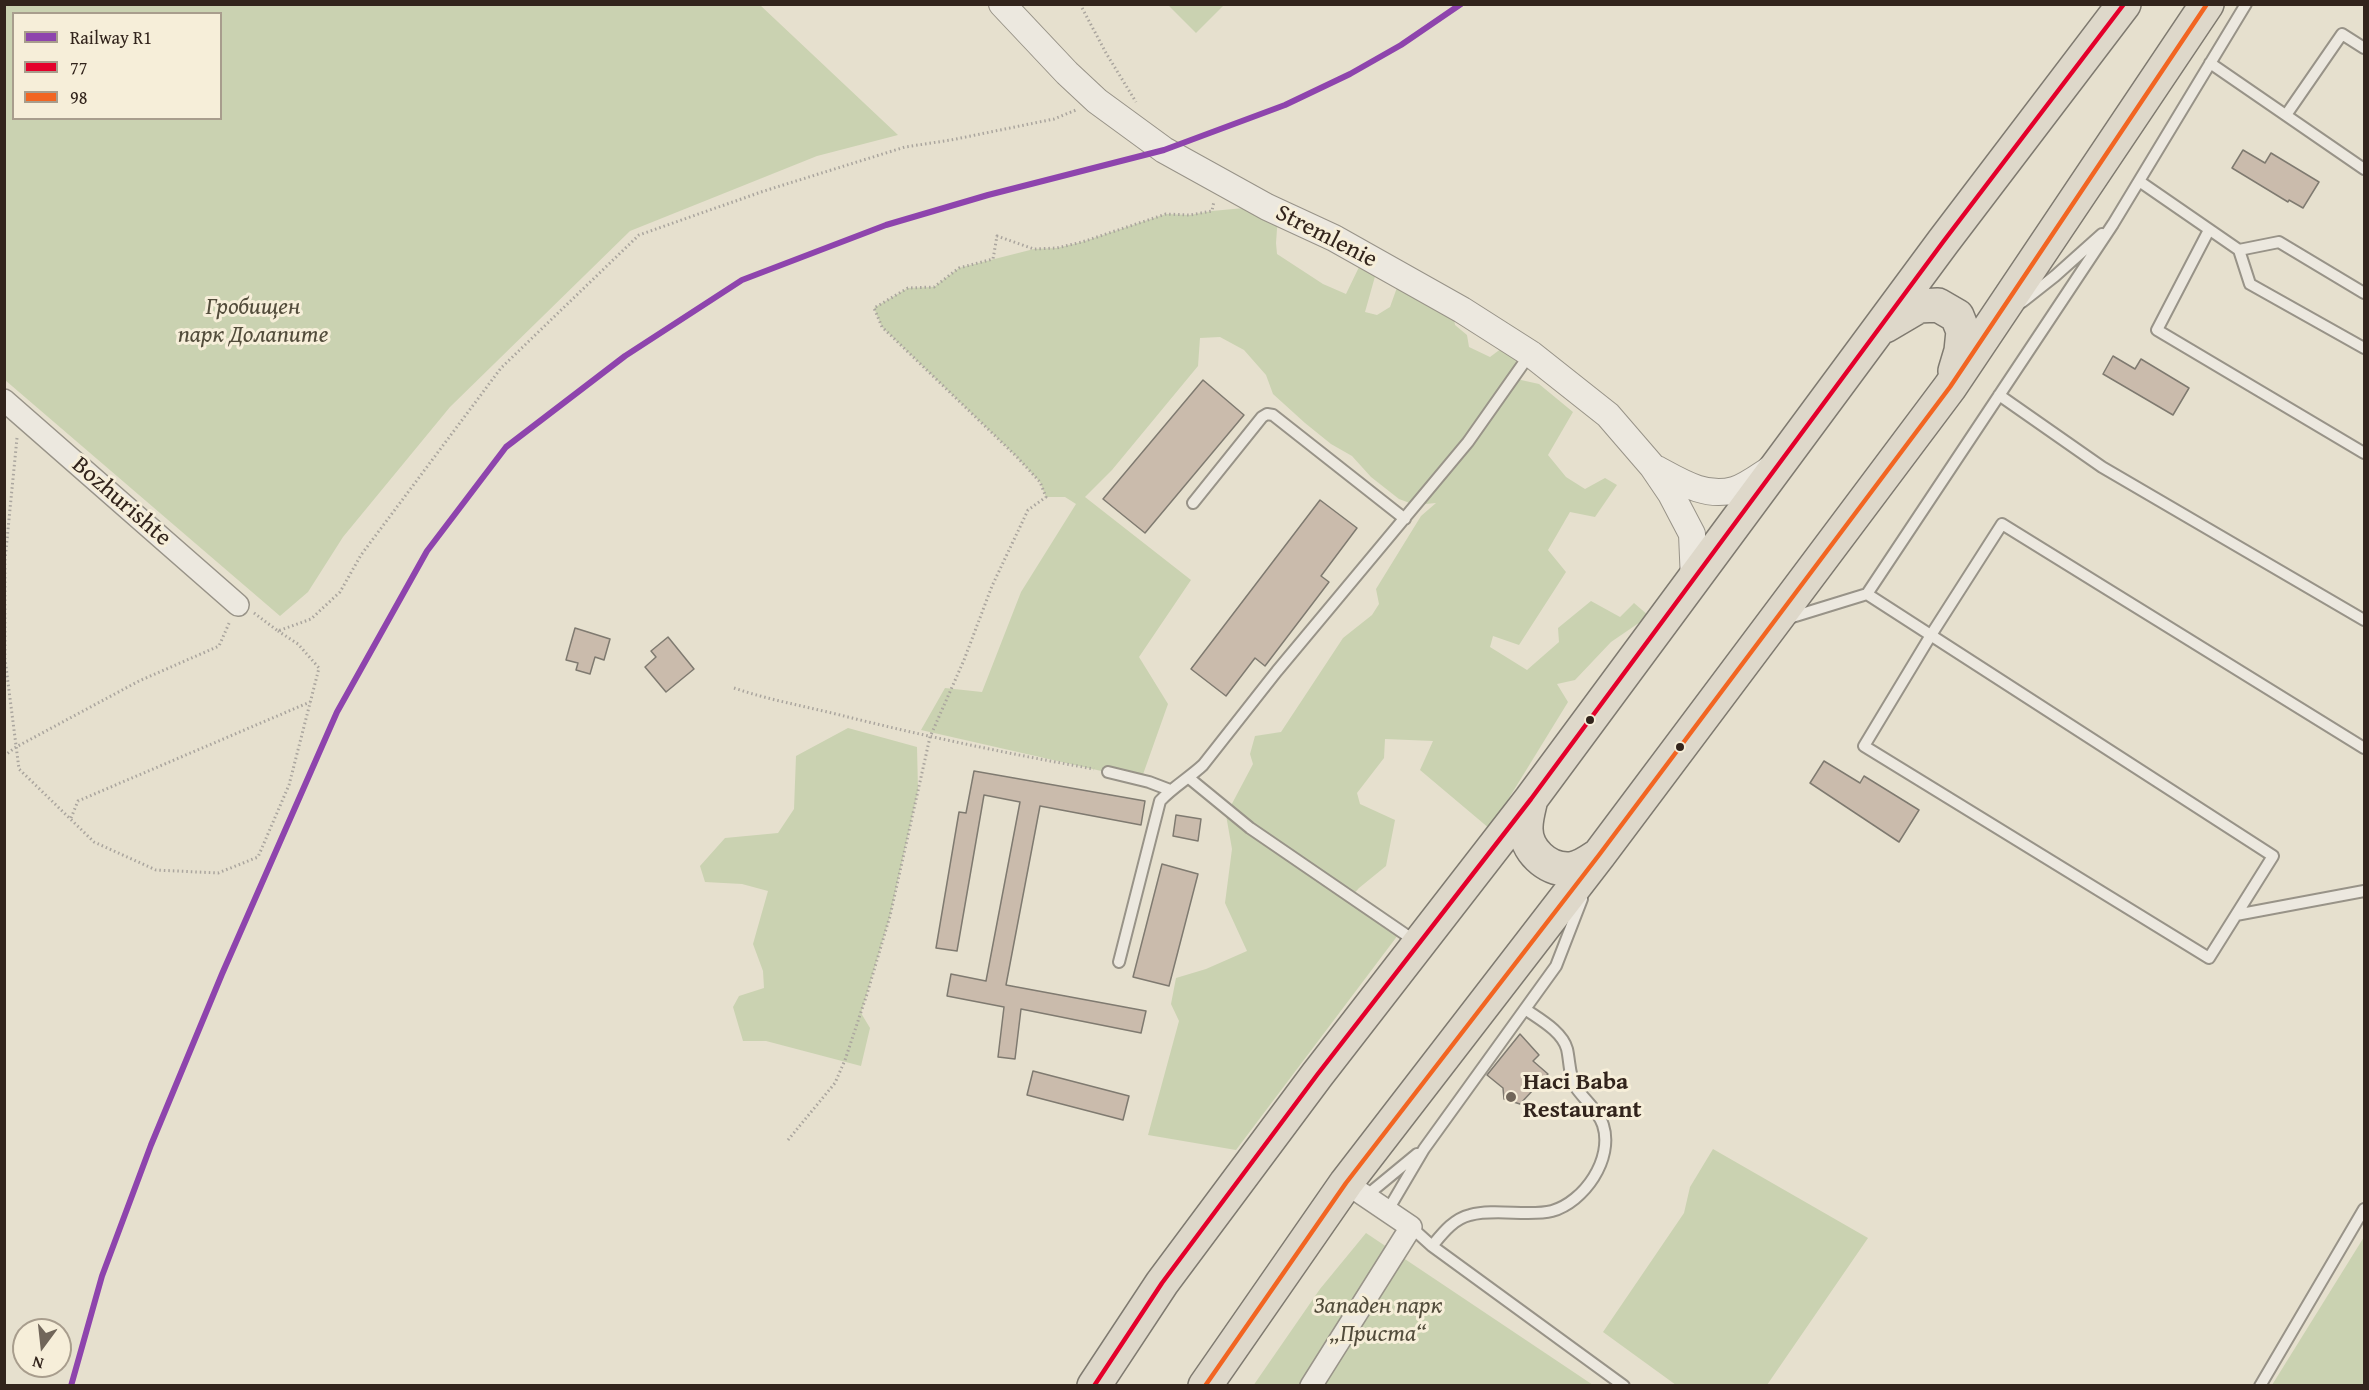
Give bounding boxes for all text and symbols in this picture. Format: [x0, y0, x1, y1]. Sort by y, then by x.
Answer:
legend [12, 12, 222, 120]
text: Railway R1 [70, 24, 152, 51]
text: 77 [70, 54, 87, 81]
text: 98 [70, 84, 87, 111]
street label: Stremlenie [1270, 199, 1382, 275]
park label: Гробищен парк Долапите [178, 294, 328, 350]
street label: Bozhurishte [65, 451, 177, 553]
unlabelled marker [1584, 714, 1596, 726]
unlabelled marker [1674, 741, 1686, 753]
place label: Haci Baba Restaurant [1523, 1069, 1641, 1125]
marker: Haci Baba Restaurant [1504, 1090, 1518, 1104]
park label: Западен парк „Приста“ [1313, 1293, 1443, 1349]
north arrow [12, 1318, 72, 1378]
text: N [30, 1350, 46, 1376]

